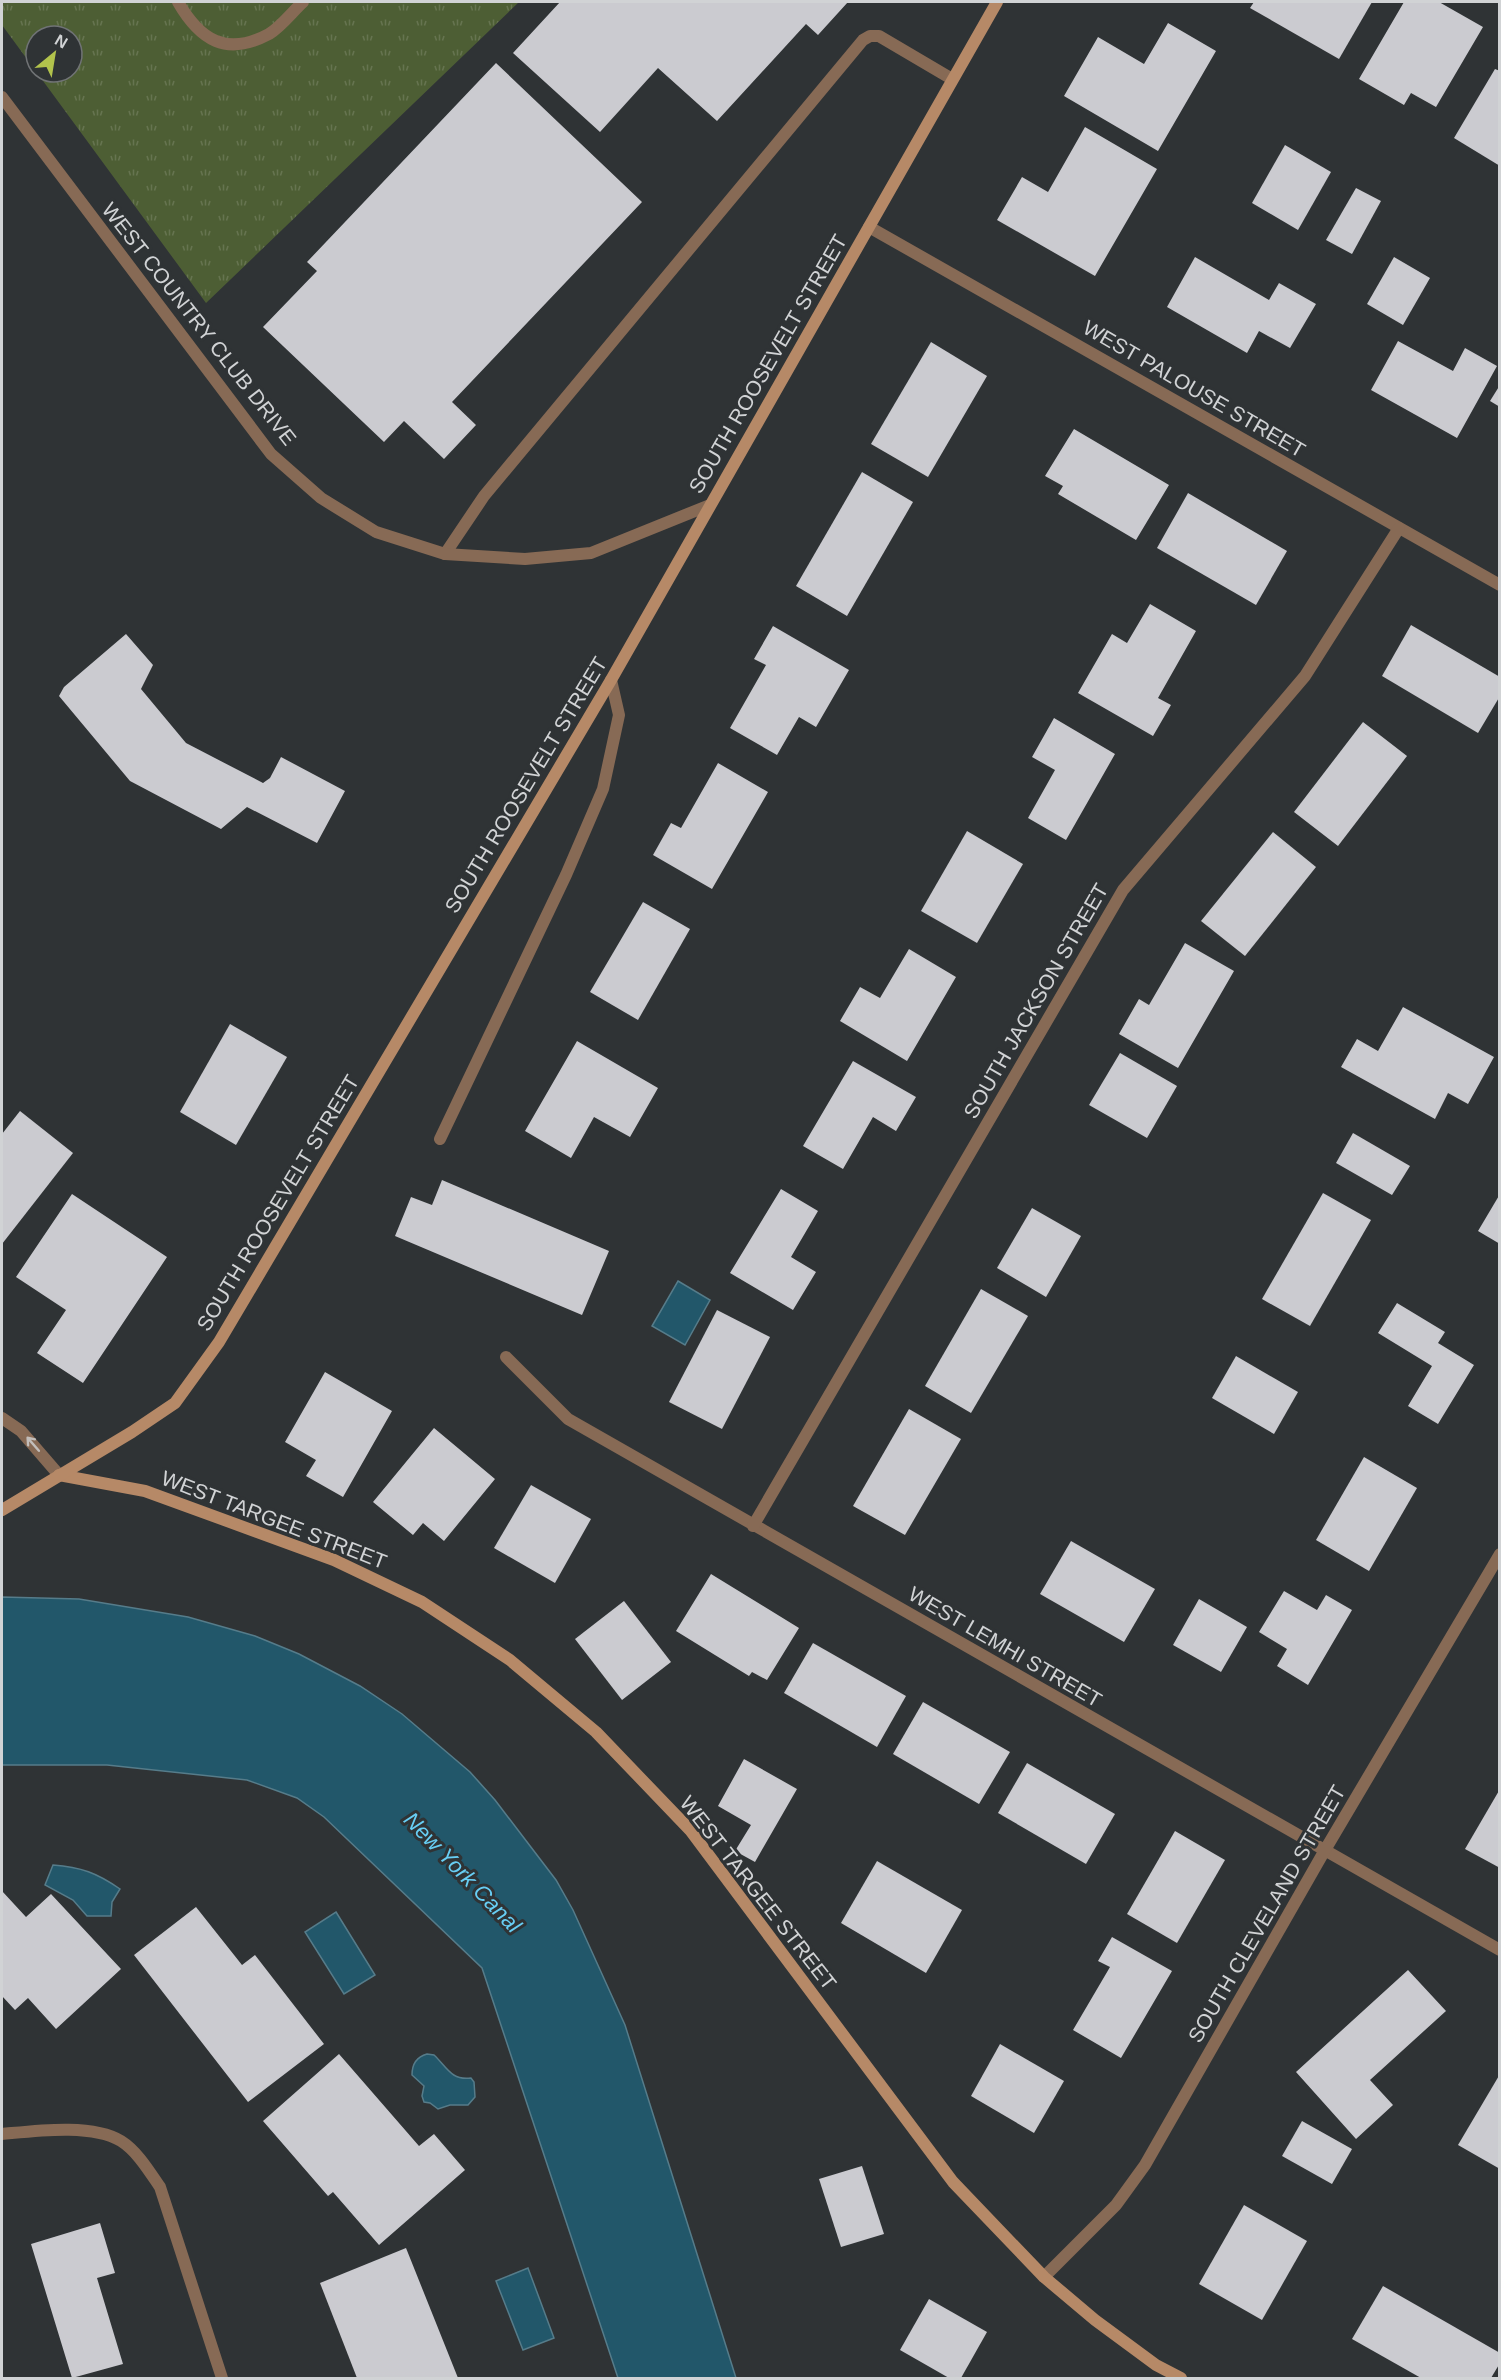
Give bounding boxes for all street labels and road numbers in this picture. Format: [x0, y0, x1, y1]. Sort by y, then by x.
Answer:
street label: WEST COUNTRY CLUB DRIVE [98, 198, 301, 449]
street label: SOUTH ROOSEVELT STREET [684, 230, 851, 497]
street label: WEST PALOUSE STREET [1079, 315, 1309, 462]
street label: SOUTH ROOSEVELT STREET [440, 652, 611, 917]
street label: SOUTH JACKSON STREET [959, 879, 1112, 1122]
street label: SOUTH ROOSEVELT STREET [192, 1070, 363, 1335]
street label: WEST TARGEE STREET [158, 1466, 390, 1573]
street label: WEST LEMHI STREET [905, 1582, 1106, 1711]
street label: SOUTH CLEVELAND STREET [1183, 1781, 1350, 2046]
street label: WEST TARGEE STREET [676, 1791, 841, 1994]

